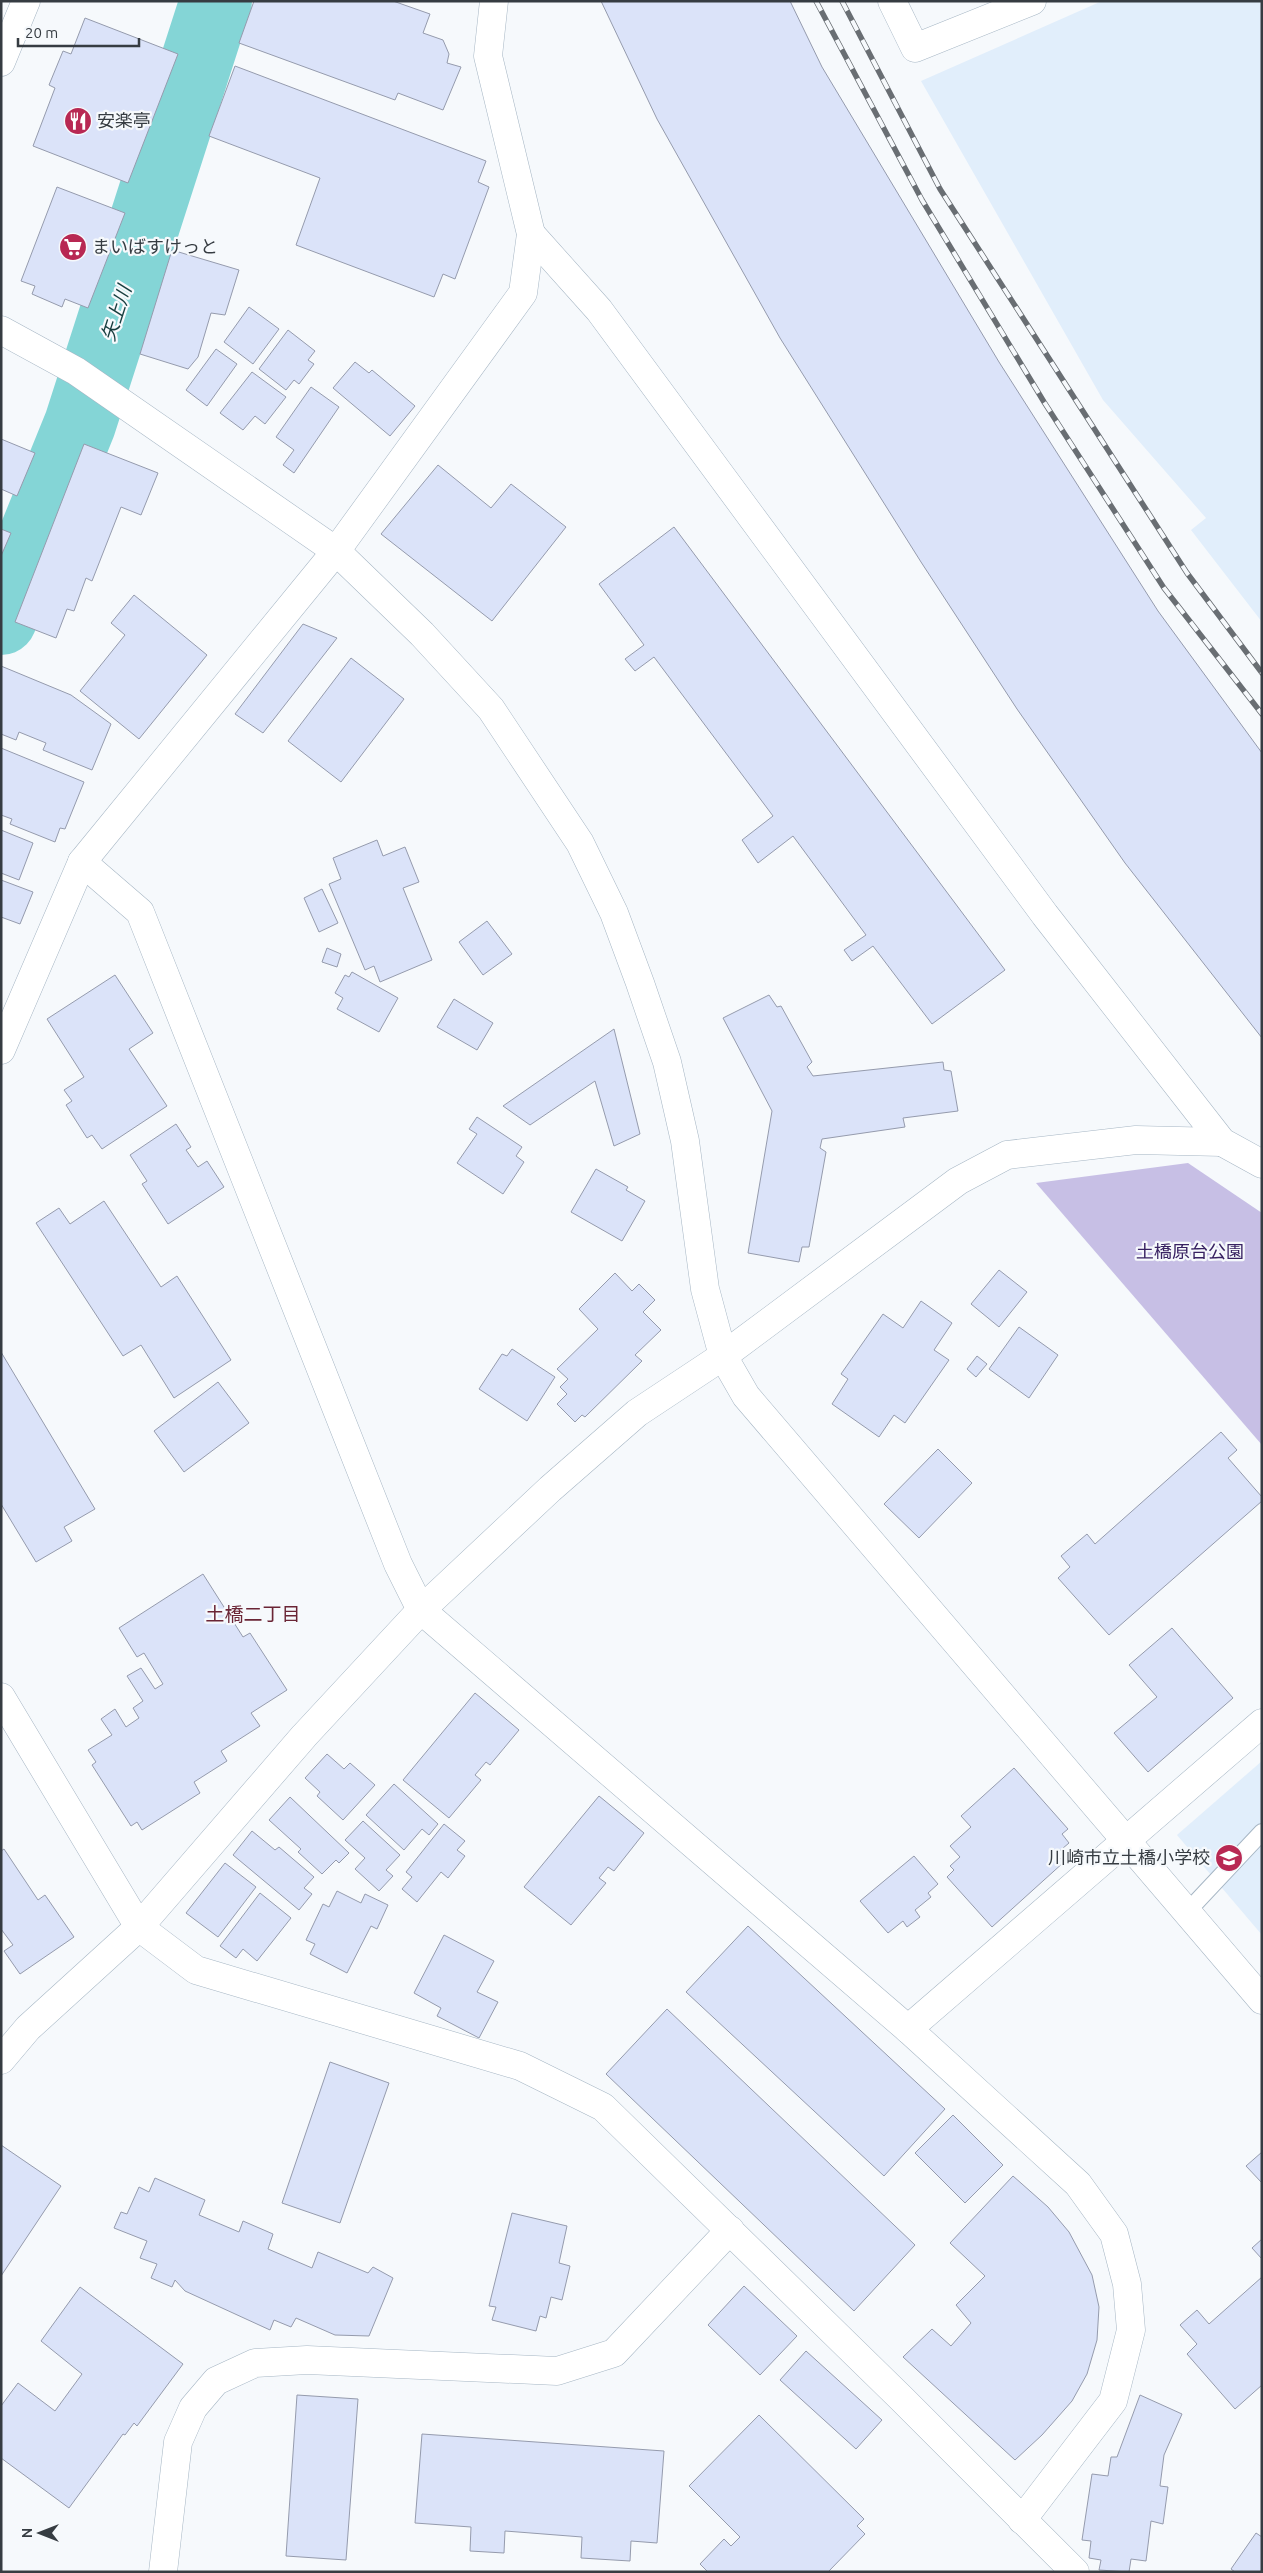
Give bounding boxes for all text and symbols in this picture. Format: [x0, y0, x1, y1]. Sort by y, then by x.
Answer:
scale bar [18, 15, 139, 47]
text: 20 m [25, 24, 58, 41]
restaurant icon: 安楽亭 [63, 106, 93, 136]
place label: 安楽亭 [97, 110, 151, 130]
supermarket icon: まいばすけっと [58, 232, 88, 262]
place label: まいばすけっと [92, 236, 218, 256]
water label: 矢上川 [97, 281, 136, 344]
park label: 土橋原台公園 [1136, 1241, 1244, 1261]
district label: 土橋二丁目 [205, 1603, 301, 1625]
school or university icon: 川崎市立土橋小学校 [1214, 1843, 1244, 1873]
place label: 川崎市立土橋小学校 [1048, 1847, 1210, 1867]
north arrow [15, 2508, 65, 2558]
text: N [19, 2528, 35, 2538]

